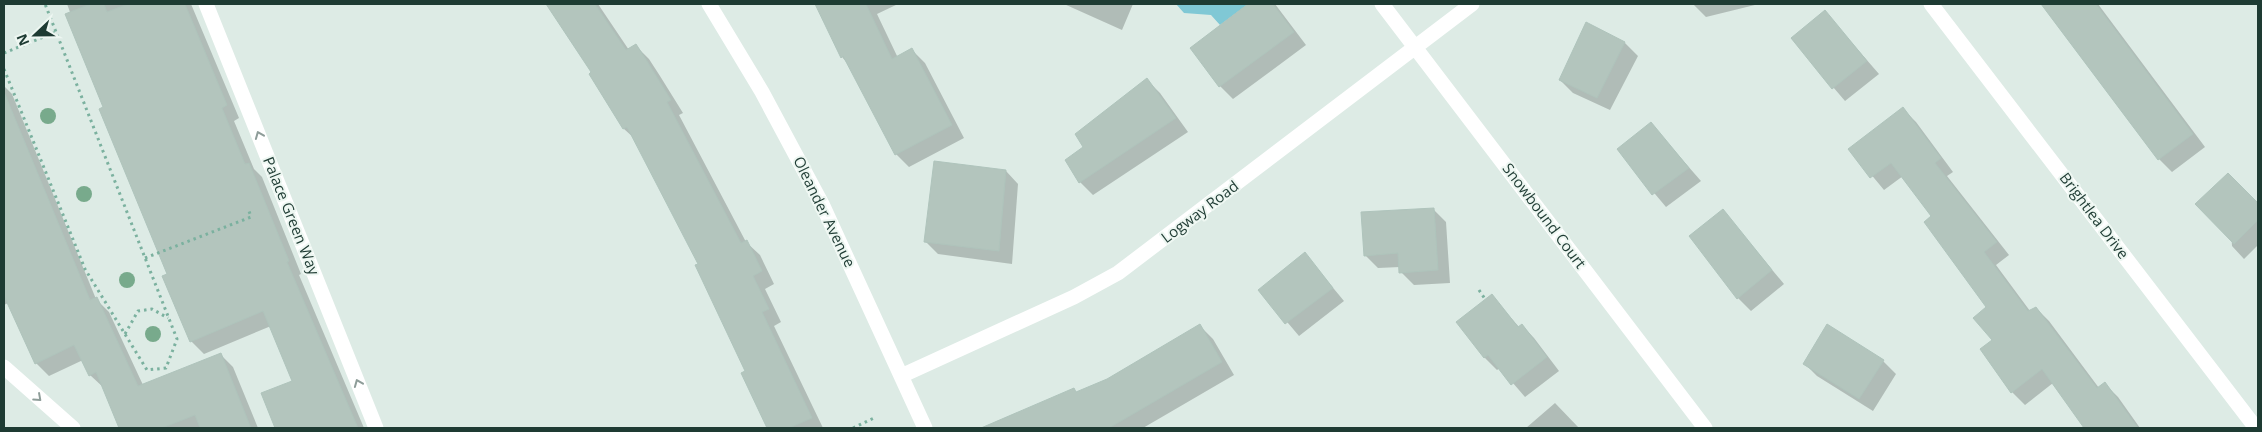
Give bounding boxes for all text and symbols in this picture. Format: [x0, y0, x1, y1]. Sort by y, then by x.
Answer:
north arrow [10, 10, 60, 60]
text: N [12, 31, 33, 49]
one-way arrow [255, 131, 265, 140]
street label: Oleander Avenue [789, 153, 860, 270]
street label: Palace Green Way [259, 154, 325, 278]
street label: Snowbound Court [1499, 159, 1591, 272]
street label: Brightlea Drive [2056, 168, 2134, 263]
street label: Logway Road [1157, 175, 1242, 247]
one-way arrow [354, 379, 365, 388]
one-way arrow [33, 392, 42, 401]

